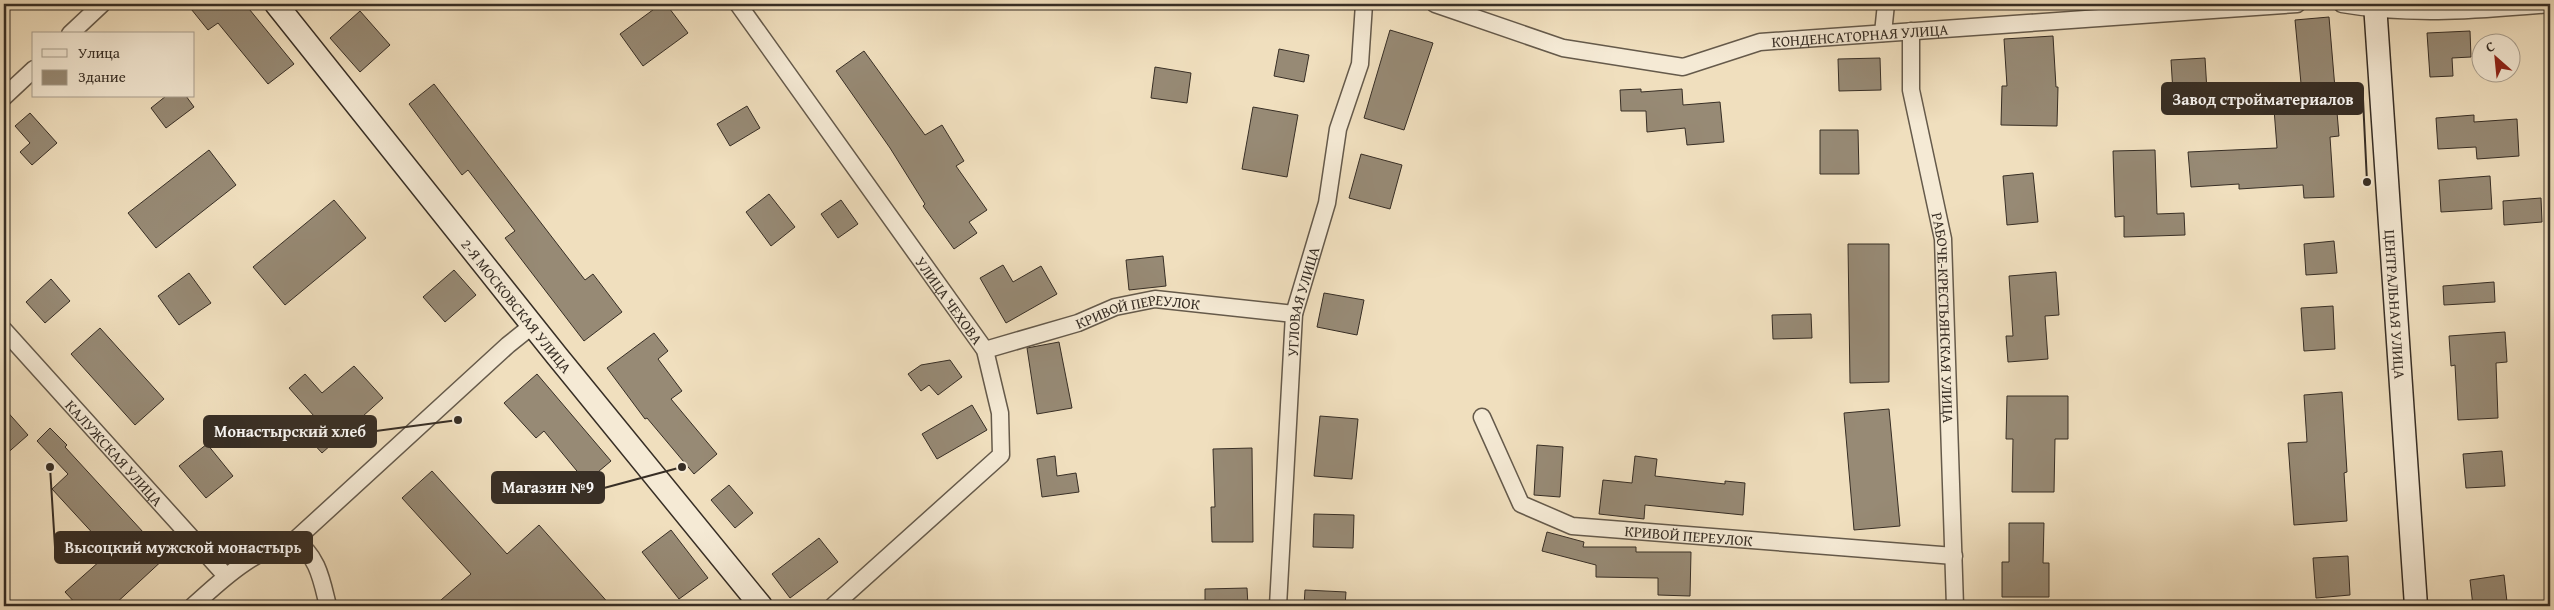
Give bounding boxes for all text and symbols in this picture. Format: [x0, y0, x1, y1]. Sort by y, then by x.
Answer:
street label: КОНДЕНСАТОРНАЯ УЛИЦА [1771, 18, 1949, 52]
legend [32, 32, 195, 98]
north arrow [2472, 32, 2522, 82]
text: С [2482, 36, 2498, 57]
text: Улица [78, 42, 121, 63]
text: Здание [78, 66, 126, 87]
callout: Завод стройматериалов [2162, 83, 2363, 114]
text: Завод стройматериалов [2172, 87, 2354, 111]
street label: РАБОЧЕ-КРЕСТЬЯНСКАЯ УЛИЦА [1927, 210, 1960, 424]
street label: ЦЕНТРАЛЬНАЯ УЛИЦА [2380, 229, 2411, 380]
street label: 2-Я МОСКОВСКАЯ УЛИЦА [457, 234, 577, 377]
street label: УГЛОВАЯ УЛИЦА [1281, 244, 1324, 357]
street label: УЛИЦА ЧЕХОВА [911, 252, 988, 349]
street label: КРИВОЙ ПЕРЕУЛОК [1072, 289, 1202, 333]
street label: КАЛУЖСКАЯ УЛИЦА [61, 395, 168, 510]
callout: Монастырский хлеб [204, 416, 376, 447]
text: Монастырский хлеб [214, 419, 366, 443]
callout: Магазин №9 [492, 472, 604, 503]
text: Магазин №9 [502, 475, 594, 499]
street label: КРИВОЙ ПЕРЕУЛОК [1624, 520, 1754, 551]
callout: Высоцкий мужской монастырь [55, 532, 312, 563]
text: Высоцкий мужской монастырь [64, 535, 302, 559]

